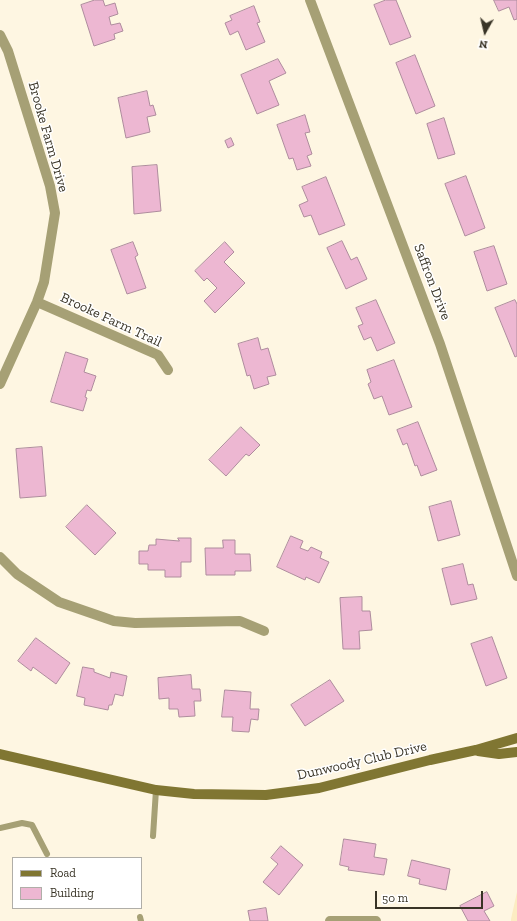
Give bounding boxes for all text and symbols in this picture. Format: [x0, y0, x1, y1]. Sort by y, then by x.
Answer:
north arrow [465, 12, 505, 52]
text: N [478, 37, 488, 51]
street label: Brooke Farm Drive [24, 80, 72, 194]
street label: Saffron Drive [410, 242, 454, 322]
street label: Brooke Farm Trail [58, 289, 164, 351]
street label: Dunwoody Club Drive [296, 738, 428, 784]
legend [12, 857, 142, 909]
text: Road [50, 866, 76, 880]
scale bar [377, 883, 485, 909]
text: Building [50, 886, 94, 900]
text: 50 m [382, 891, 408, 905]

